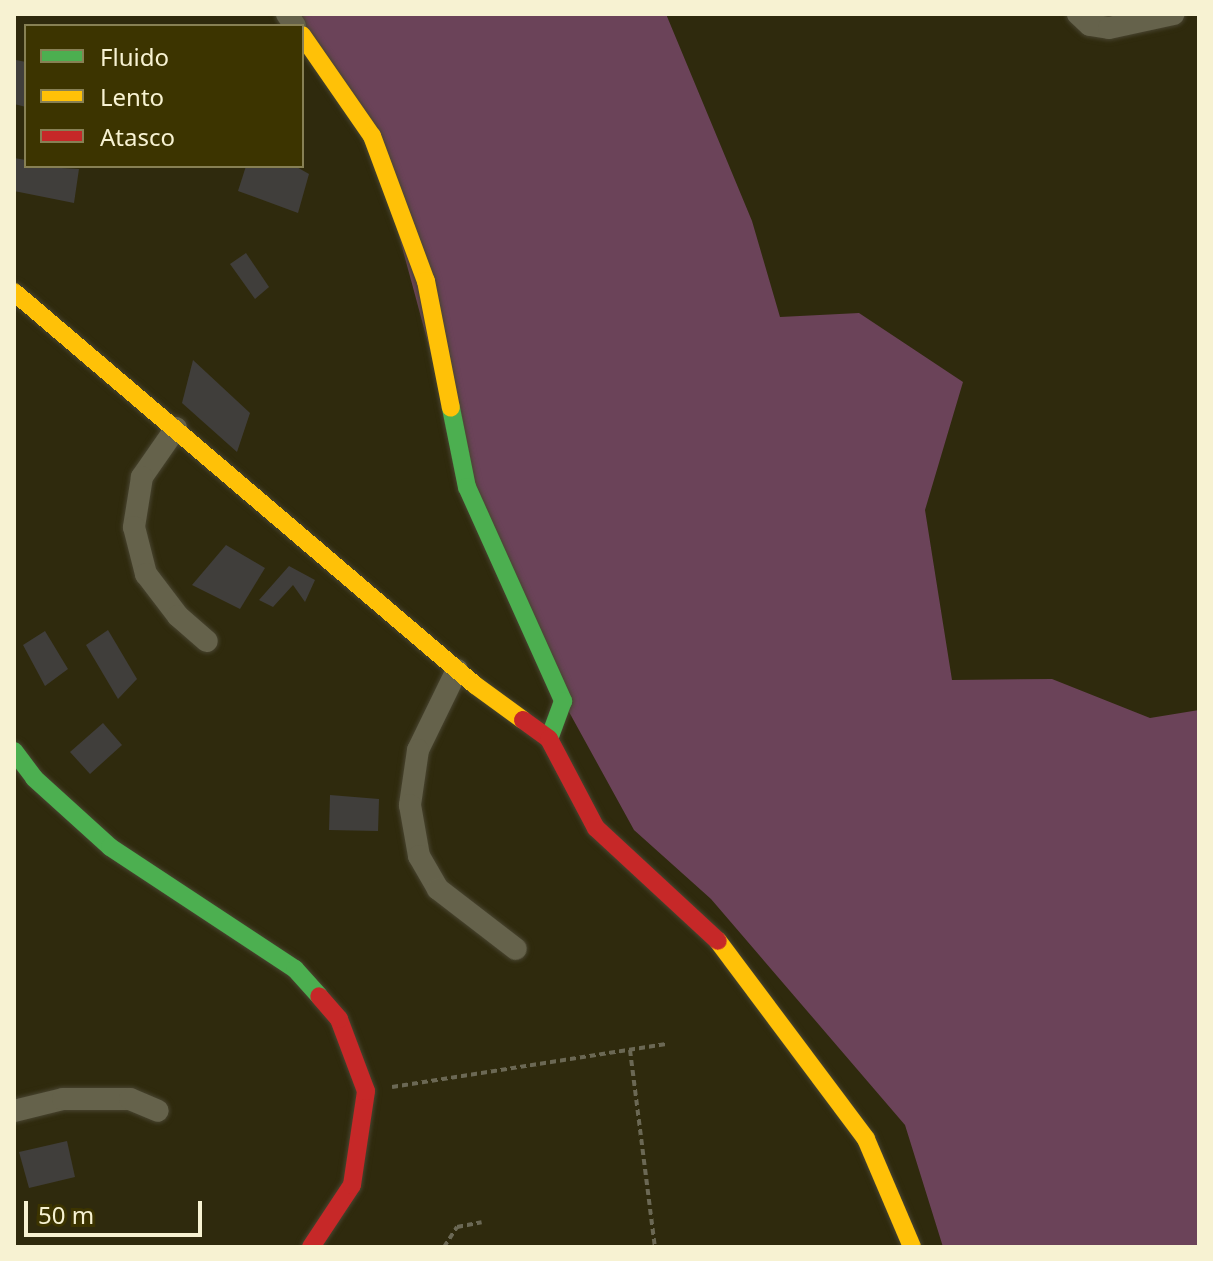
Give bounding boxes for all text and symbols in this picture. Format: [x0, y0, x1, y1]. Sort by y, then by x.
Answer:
legend [24, 24, 304, 168]
text: Fluido [100, 40, 169, 73]
text: Lento [100, 80, 164, 113]
text: Atasco [100, 120, 175, 153]
scale bar [28, 1185, 206, 1235]
text: 50 m [38, 1198, 94, 1231]

